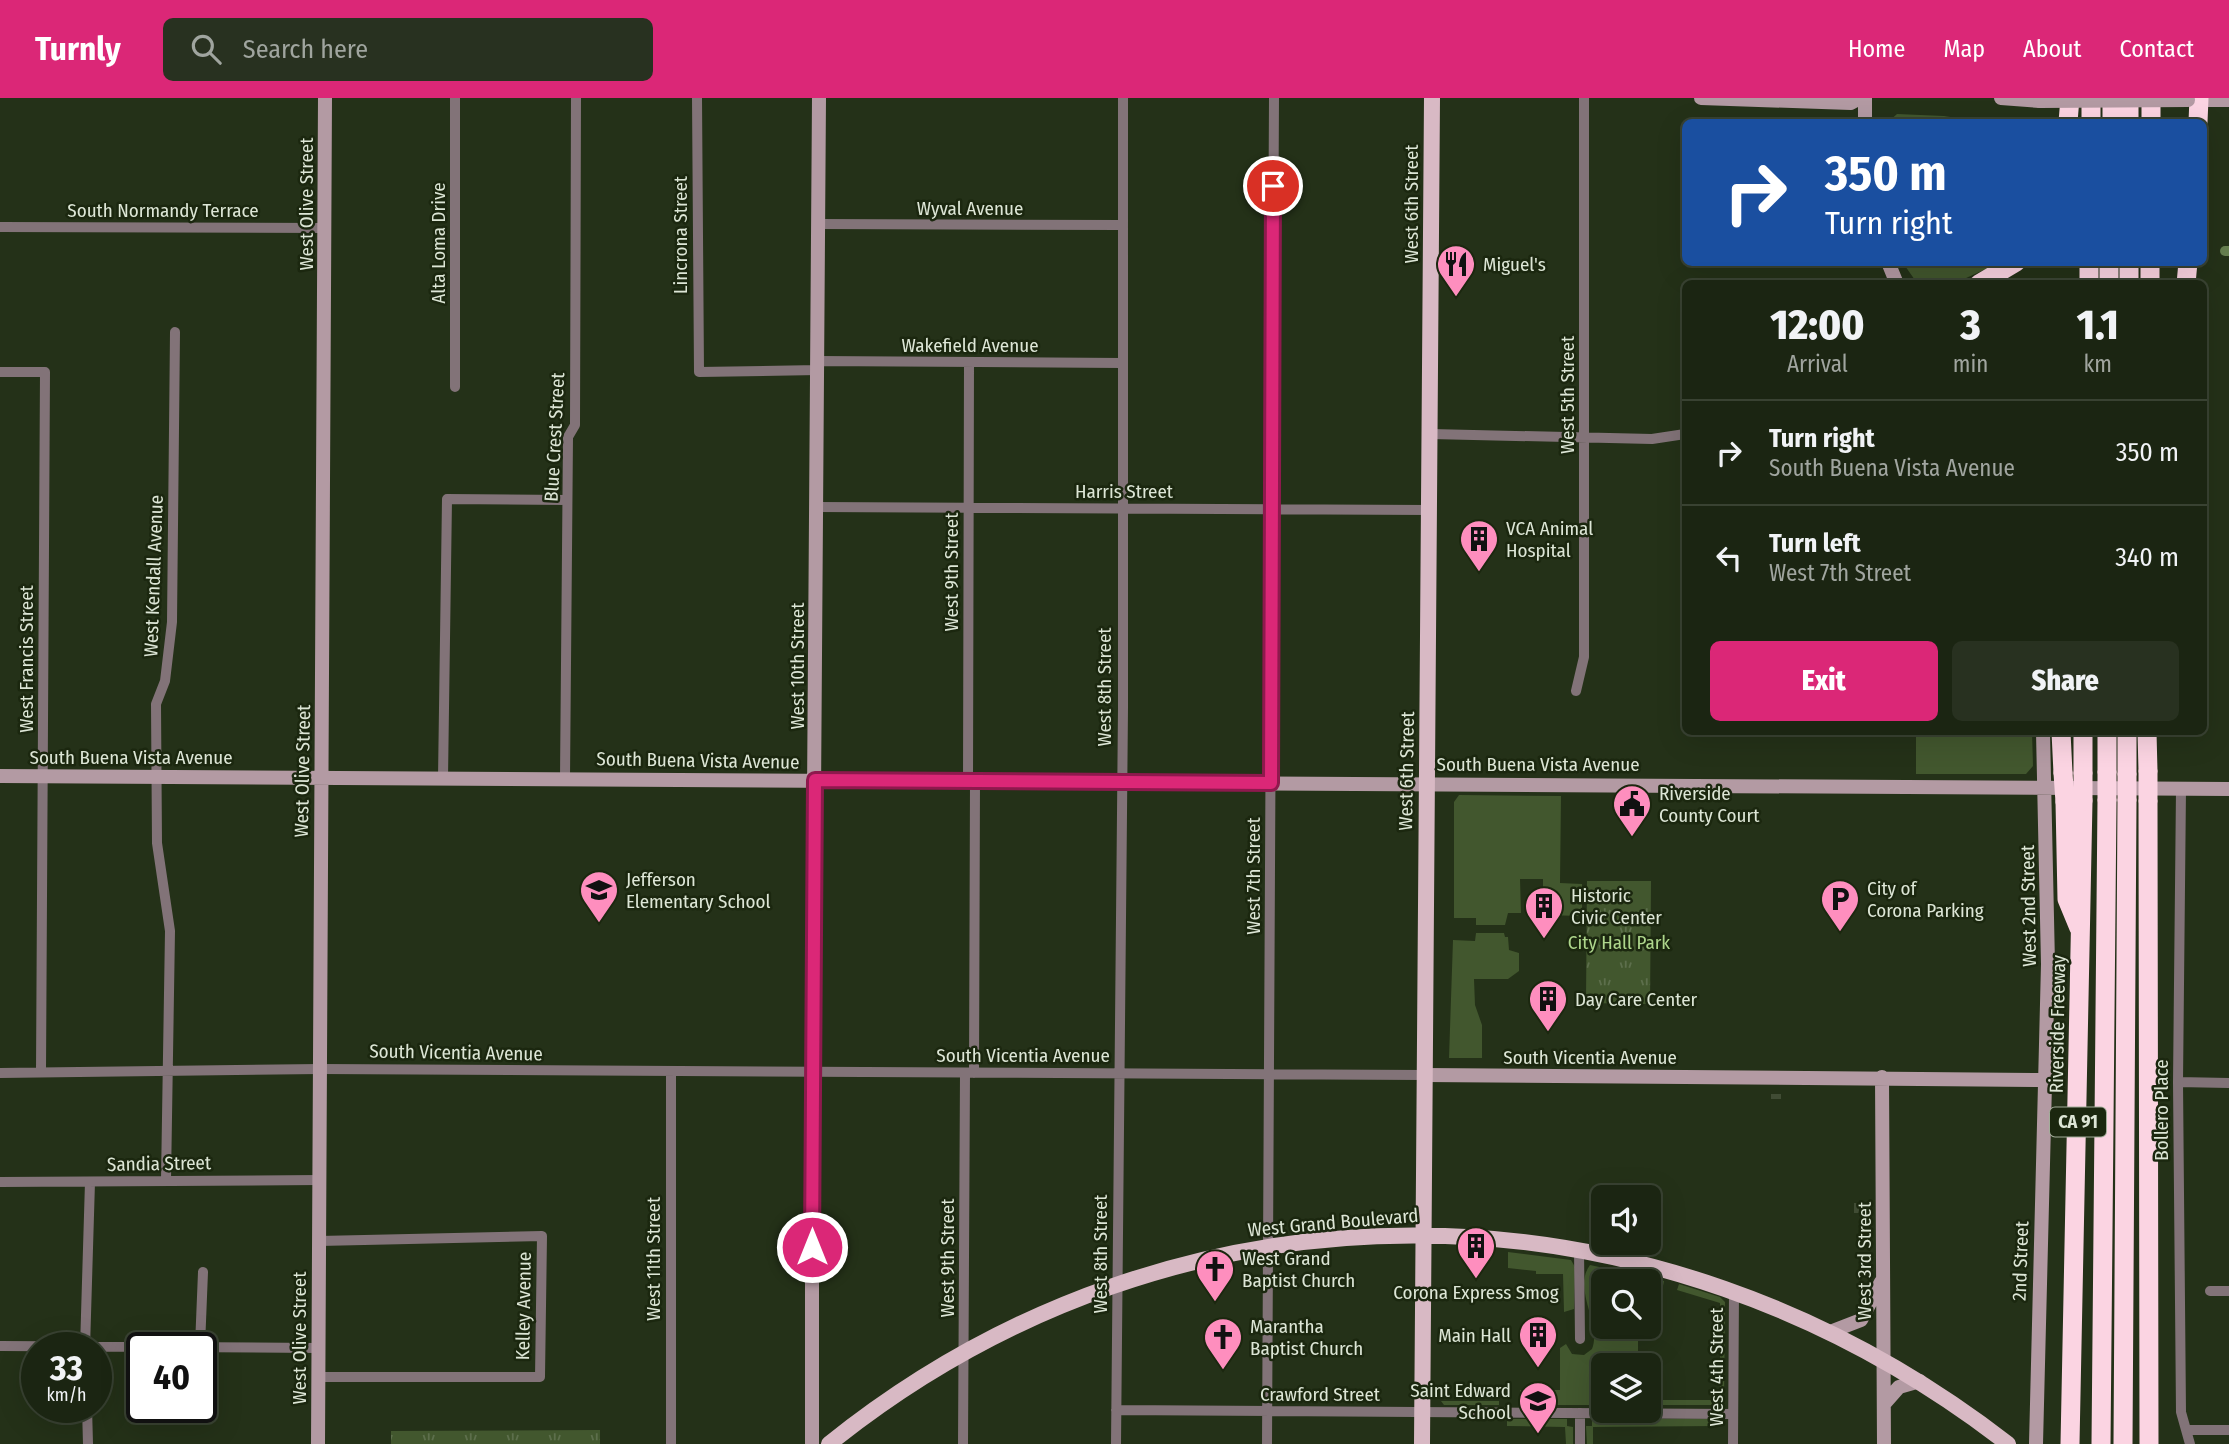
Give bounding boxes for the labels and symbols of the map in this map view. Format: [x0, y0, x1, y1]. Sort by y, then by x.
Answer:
street label: West Olive Street [295, 137, 318, 270]
street label: West 6th Street [1400, 144, 1423, 264]
pin [1243, 156, 1303, 216]
street label: Lincrona Street [669, 175, 692, 294]
street label: Alta Loma Drive [427, 182, 450, 304]
street label: Wyval Avenue [917, 197, 1023, 220]
street label: South Normandy Terrace [67, 199, 259, 222]
restaurant icon: Miguel's [1435, 243, 1477, 298]
place label: Miguel's [1483, 253, 1546, 276]
street label: Wakefield Avenue [901, 334, 1039, 357]
street label: West 5th Street [1556, 335, 1579, 454]
street label: Blue Crest Street [540, 371, 569, 502]
street label: Harris Street [1075, 480, 1174, 503]
street label: West Kendall Avenue [139, 495, 168, 658]
street label: West 9th Street [940, 512, 963, 631]
place label: VCA Animal Hospital [1506, 517, 1593, 562]
building icon: VCA Animal Hospital [1458, 518, 1500, 573]
street label: West Francis Street [15, 584, 38, 733]
street label: West 10th Street [786, 602, 809, 729]
street label: West 8th Street [1093, 627, 1116, 747]
street label: West Olive Street [290, 704, 315, 838]
street label: West 6th Street [1394, 711, 1419, 831]
street label: South Buena Vista Avenue [29, 746, 233, 769]
street label: South Buena Vista Avenue [596, 747, 800, 774]
street label: South Buena Vista Avenue [1436, 753, 1640, 776]
place label: Riverside County Court [1659, 782, 1760, 827]
public building icon: Riverside County Court [1611, 783, 1653, 838]
street label: West 7th Street [1242, 817, 1265, 935]
street label: West 2nd Street [2016, 844, 2041, 967]
place label: Jefferson Elementary School [626, 868, 771, 913]
school or university icon: Jefferson Elementary School [578, 869, 620, 924]
place label: City of Corona Parking [1867, 877, 1984, 922]
parking icon: City of Corona Parking [1819, 878, 1861, 933]
place label: Historic Civic Center [1571, 884, 1662, 929]
building icon: Historic Civic Center [1523, 885, 1565, 940]
park label: City Hall Park [1568, 931, 1670, 954]
street label: Riverside Freeway [2045, 954, 2070, 1093]
building icon: Day Care Center [1527, 978, 1569, 1033]
place label: Day Care Center [1575, 988, 1698, 1011]
street label: South Vicentia Avenue [369, 1039, 543, 1066]
street label: South Vicentia Avenue [936, 1044, 1110, 1067]
street label: South Vicentia Avenue [1503, 1046, 1677, 1069]
street label: Bollero Place [2150, 1059, 2173, 1161]
road number: CA 91 [2050, 1107, 2106, 1136]
street label: Sandia Street [107, 1151, 212, 1176]
street label: West 8th Street [1089, 1194, 1112, 1314]
street label: West 11th Street [642, 1196, 665, 1321]
street label: West 9th Street [936, 1198, 959, 1317]
street label: West 3rd Street [1853, 1201, 1876, 1320]
street label: West Grand Boulevard [1247, 1204, 1419, 1241]
position arrow [775, 1210, 849, 1284]
street label: 2nd Street [2008, 1220, 2033, 1301]
building icon: Corona Express Smog [1455, 1225, 1497, 1280]
place label: West Grand Baptist Church [1242, 1247, 1355, 1292]
church icon: West Grand Baptist Church [1194, 1248, 1236, 1303]
street label: Kelley Avenue [511, 1252, 536, 1360]
street label: West Olive Street [288, 1271, 311, 1404]
place label: Corona Express Smog [1393, 1281, 1559, 1304]
street label: West 4th Street [1705, 1307, 1728, 1426]
building icon: Main Hall [1517, 1314, 1559, 1369]
place label: Marantha Baptist Church [1250, 1315, 1363, 1360]
church icon: Marantha Baptist Church [1202, 1316, 1244, 1371]
place label: Main Hall [1438, 1324, 1511, 1347]
speed limit sign: 40 [126, 1332, 217, 1423]
place label: Saint Edward School [1410, 1379, 1511, 1424]
school or university icon: Saint Edward School [1517, 1380, 1559, 1435]
street label: Crawford Street [1260, 1383, 1381, 1406]

